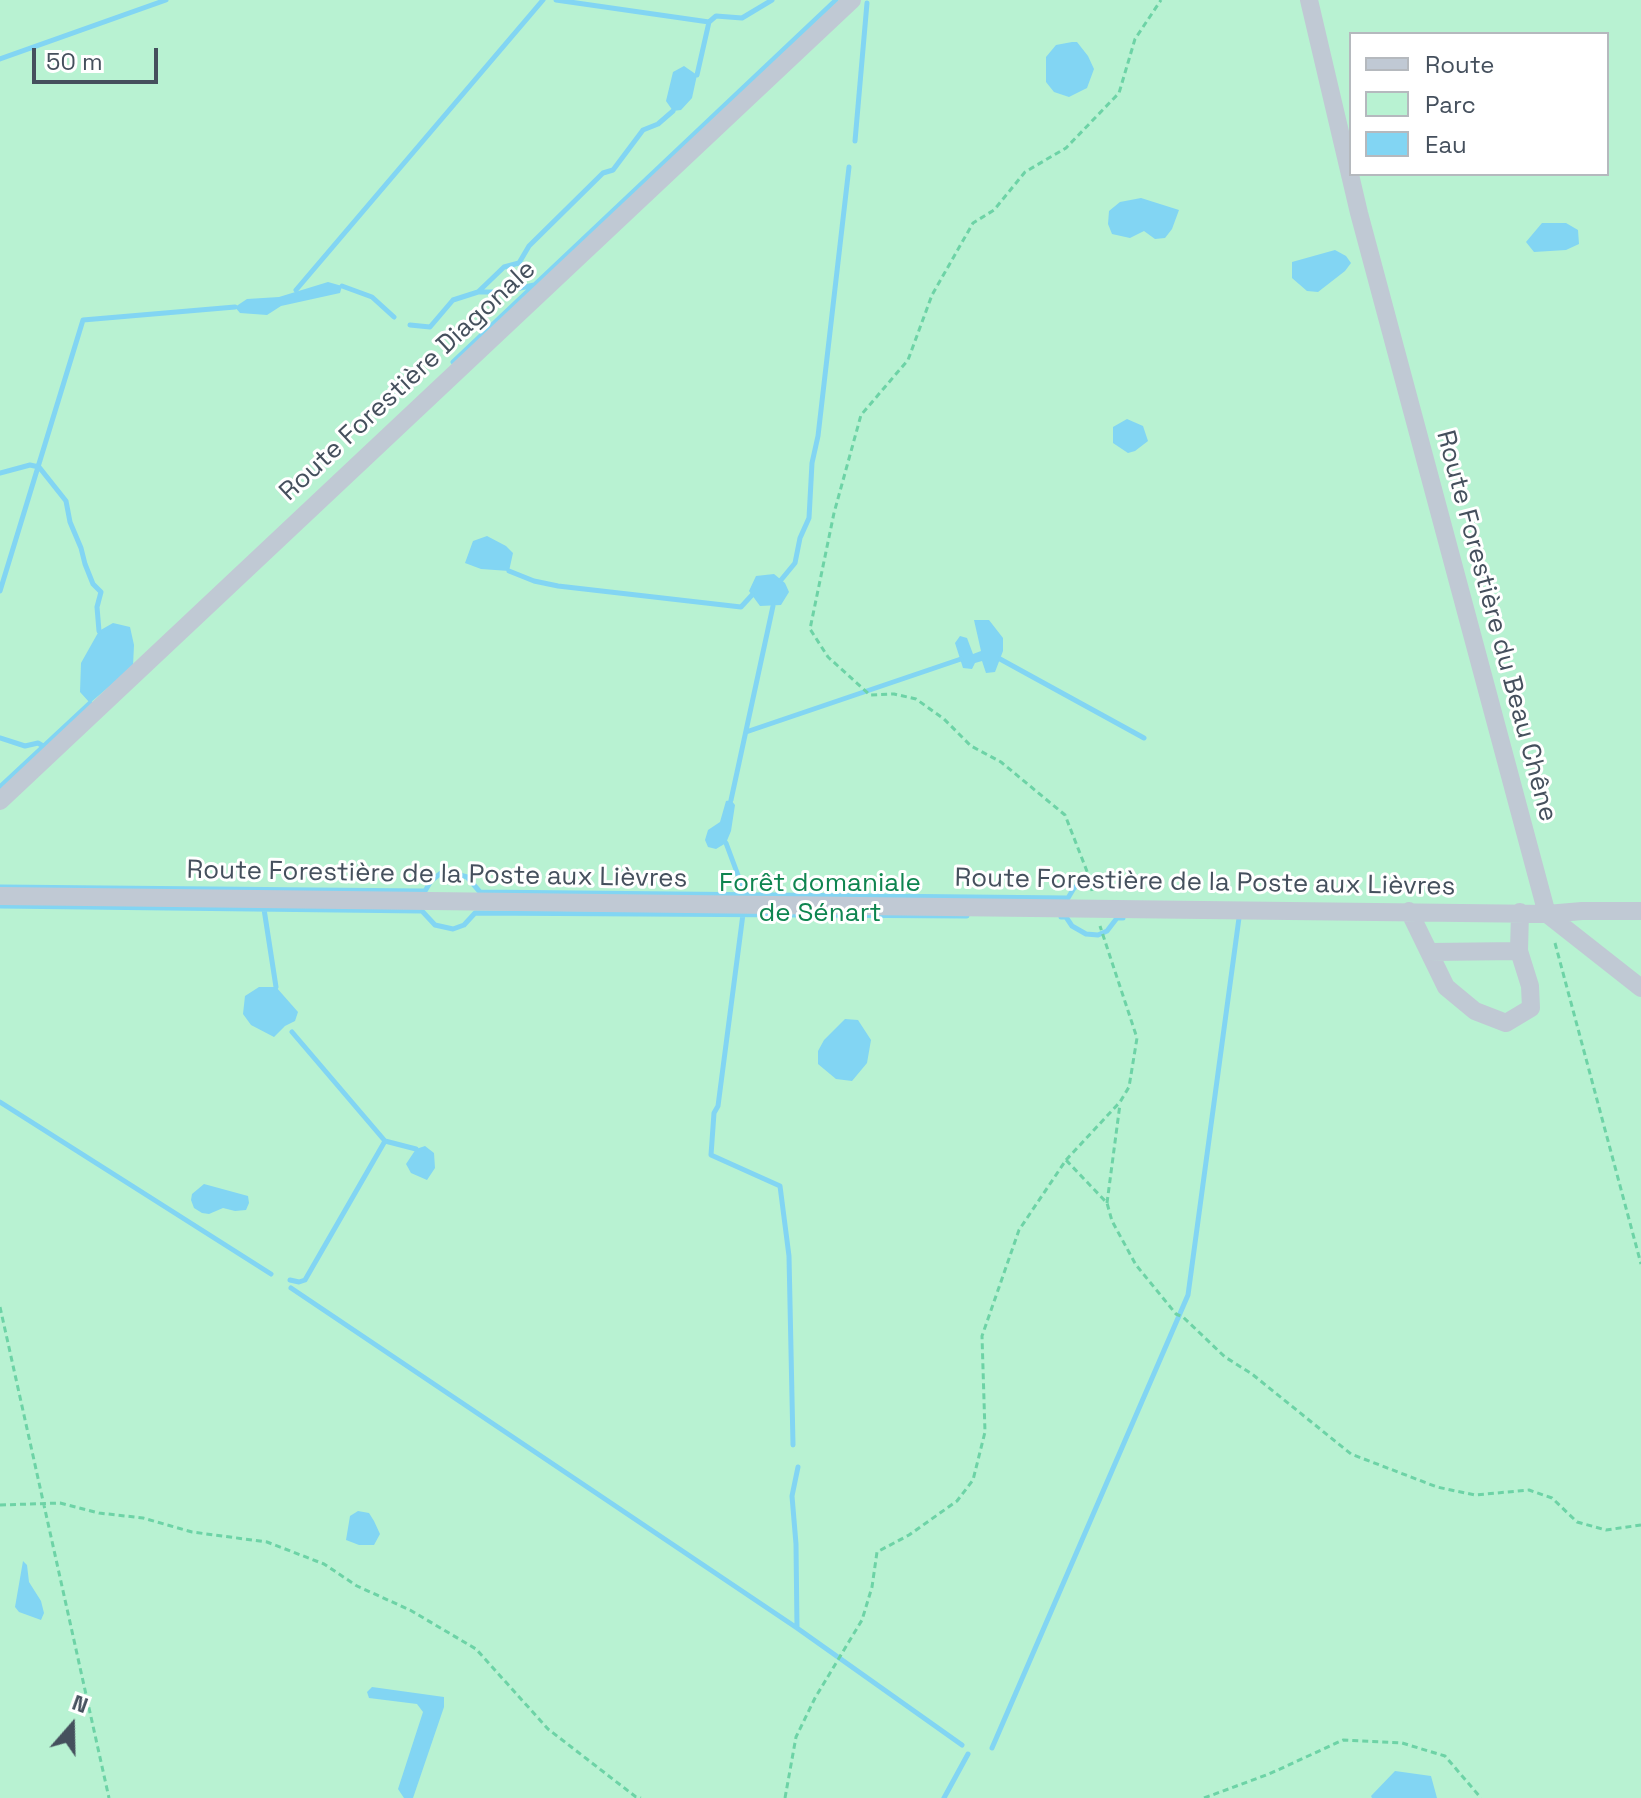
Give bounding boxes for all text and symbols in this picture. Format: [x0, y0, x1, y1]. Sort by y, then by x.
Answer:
scale bar [36, 32, 162, 82]
legend [1349, 32, 1609, 176]
text: 50 m [46, 46, 103, 77]
text: Route [1425, 49, 1494, 80]
text: Parc [1425, 89, 1476, 120]
text: Eau [1425, 129, 1467, 160]
street label: Route Forestière Diagonale [273, 254, 543, 508]
street label: Route Forestière du Beau Chêne [1429, 427, 1563, 825]
street label: Route Forestière de la Poste aux Lièvres [186, 855, 688, 895]
street label: Route Forestière de la Poste aux Lièvres [954, 863, 1456, 903]
park label: Forêt domaniale de Sénart [719, 868, 921, 930]
north arrow [32, 1686, 112, 1766]
text: N [68, 1688, 92, 1719]

